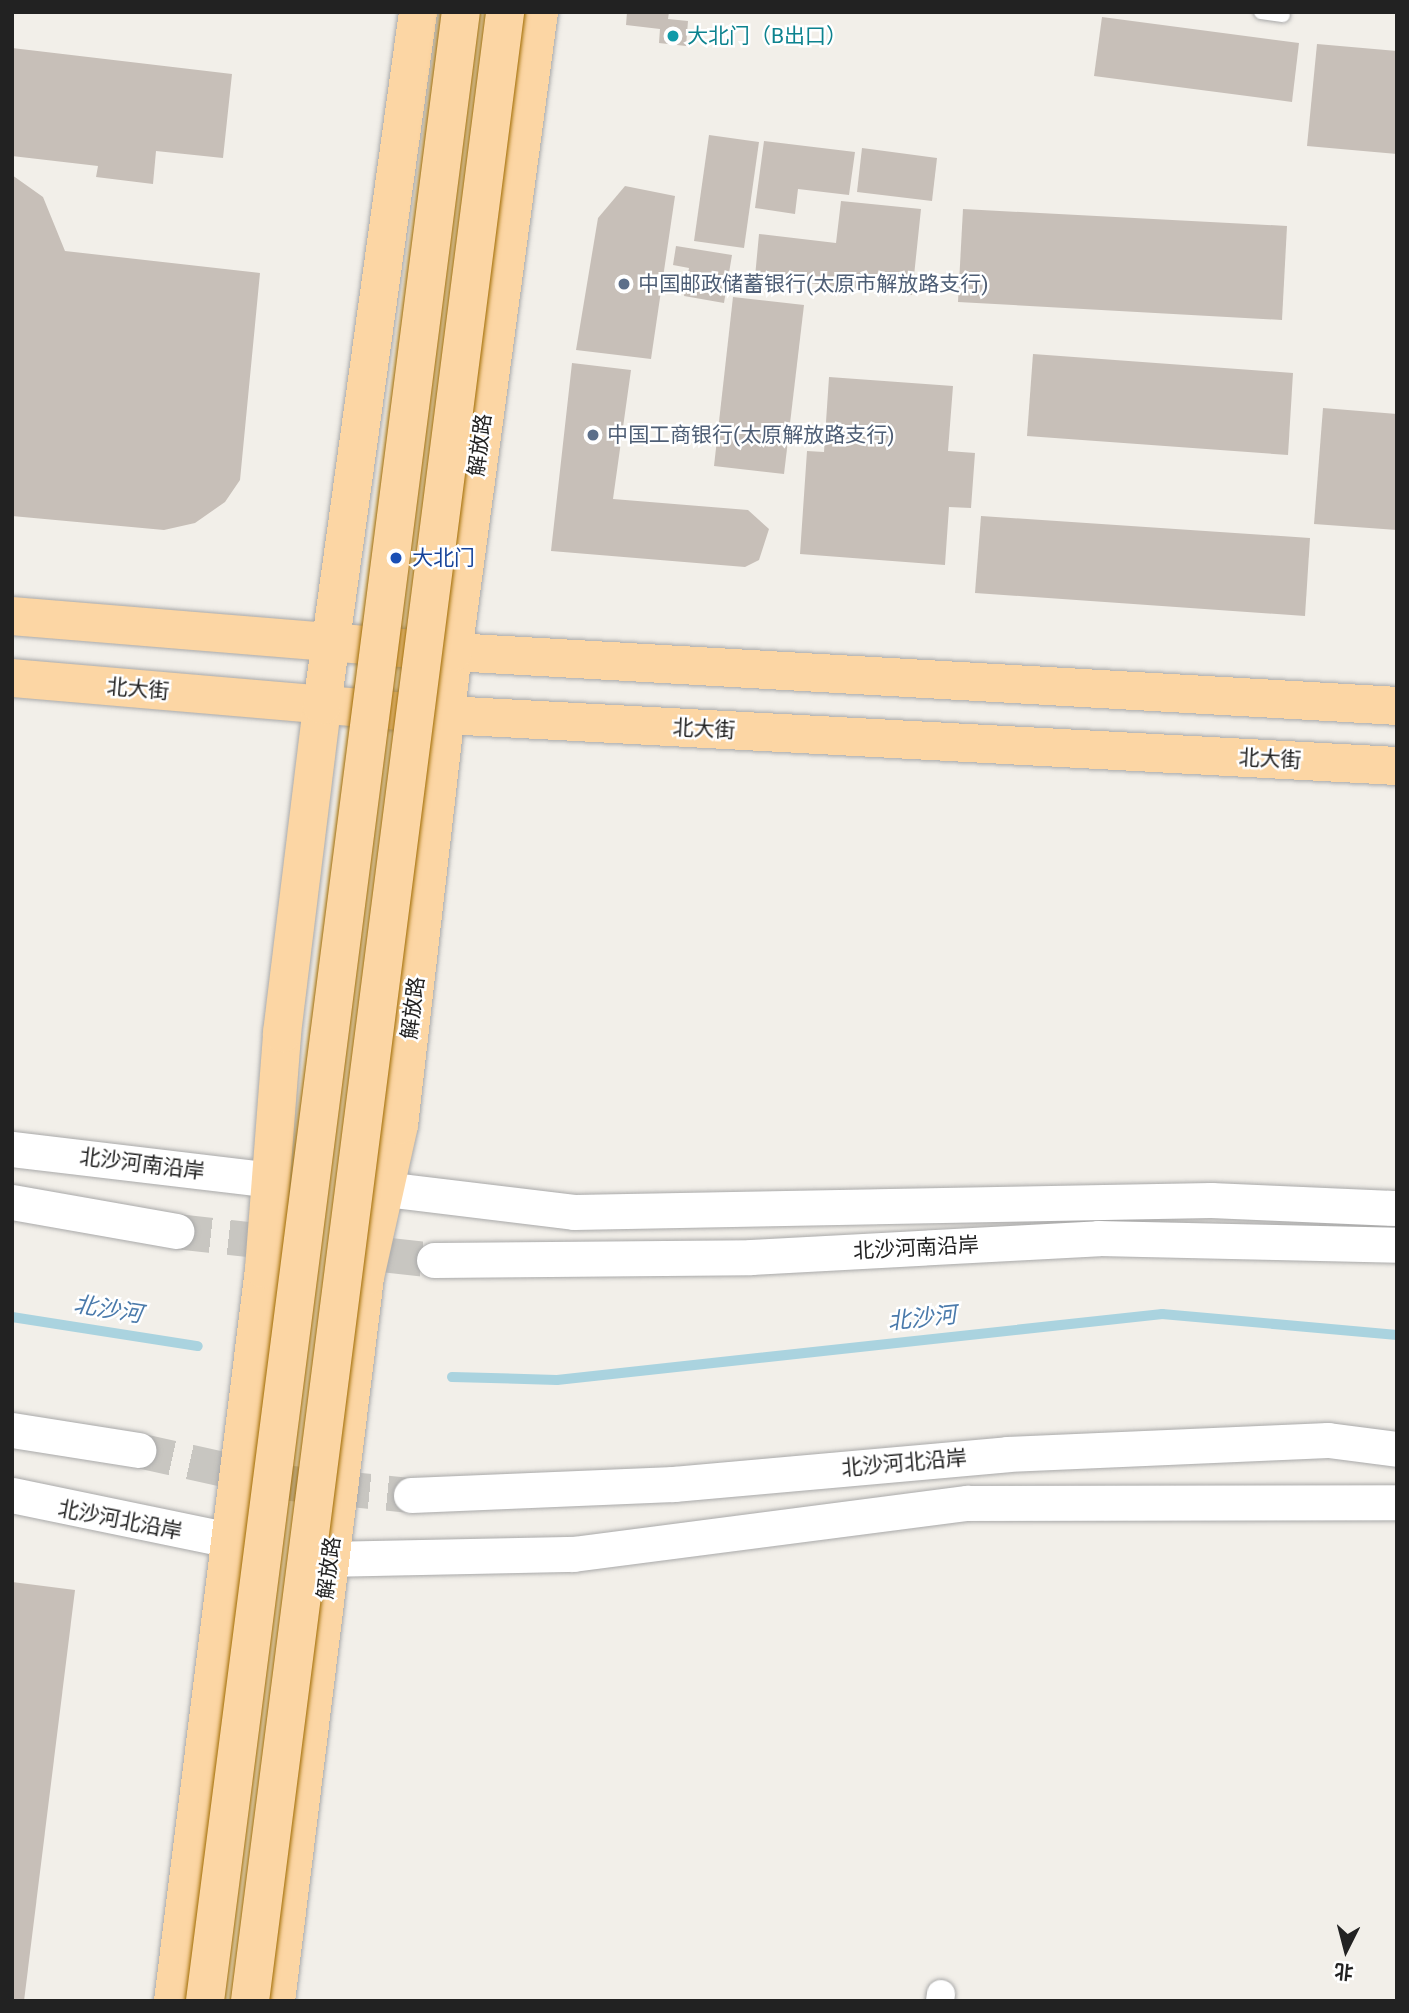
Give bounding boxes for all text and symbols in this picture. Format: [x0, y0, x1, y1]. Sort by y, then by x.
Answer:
place label: 大北门（B出口） [687, 23, 847, 49]
marker: 大北门（B出口） [665, 28, 681, 44]
place label: 中国邮政储蓄银行(太原市解放路支行) [638, 271, 988, 297]
marker: 中国邮政储蓄银行(太原市解放路支行) [616, 276, 632, 292]
street label: 解放路 [464, 412, 496, 478]
place label: 中国工商银行(太原解放路支行) [607, 422, 894, 448]
marker: 中国工商银行(太原解放路支行) [585, 427, 601, 443]
place label: 大北门 [412, 545, 475, 571]
marker: 大北门 [386, 548, 406, 568]
street label: 北大街 [106, 674, 170, 704]
street label: 北大街 [672, 715, 736, 743]
street label: 北大街 [1238, 745, 1302, 773]
street label: 解放路 [397, 975, 429, 1041]
street label: 北沙河南沿岸 [78, 1144, 206, 1184]
street label: 北沙河南沿岸 [852, 1232, 980, 1264]
water label: 北沙河 [72, 1291, 144, 1329]
water label: 北沙河 [886, 1302, 958, 1336]
street label: 北沙河北沿岸 [840, 1445, 968, 1481]
street label: 北沙河北沿岸 [56, 1496, 184, 1544]
street label: 解放路 [313, 1535, 345, 1601]
north arrow [1311, 1915, 1381, 1985]
text: 北 [1333, 1959, 1354, 1984]

